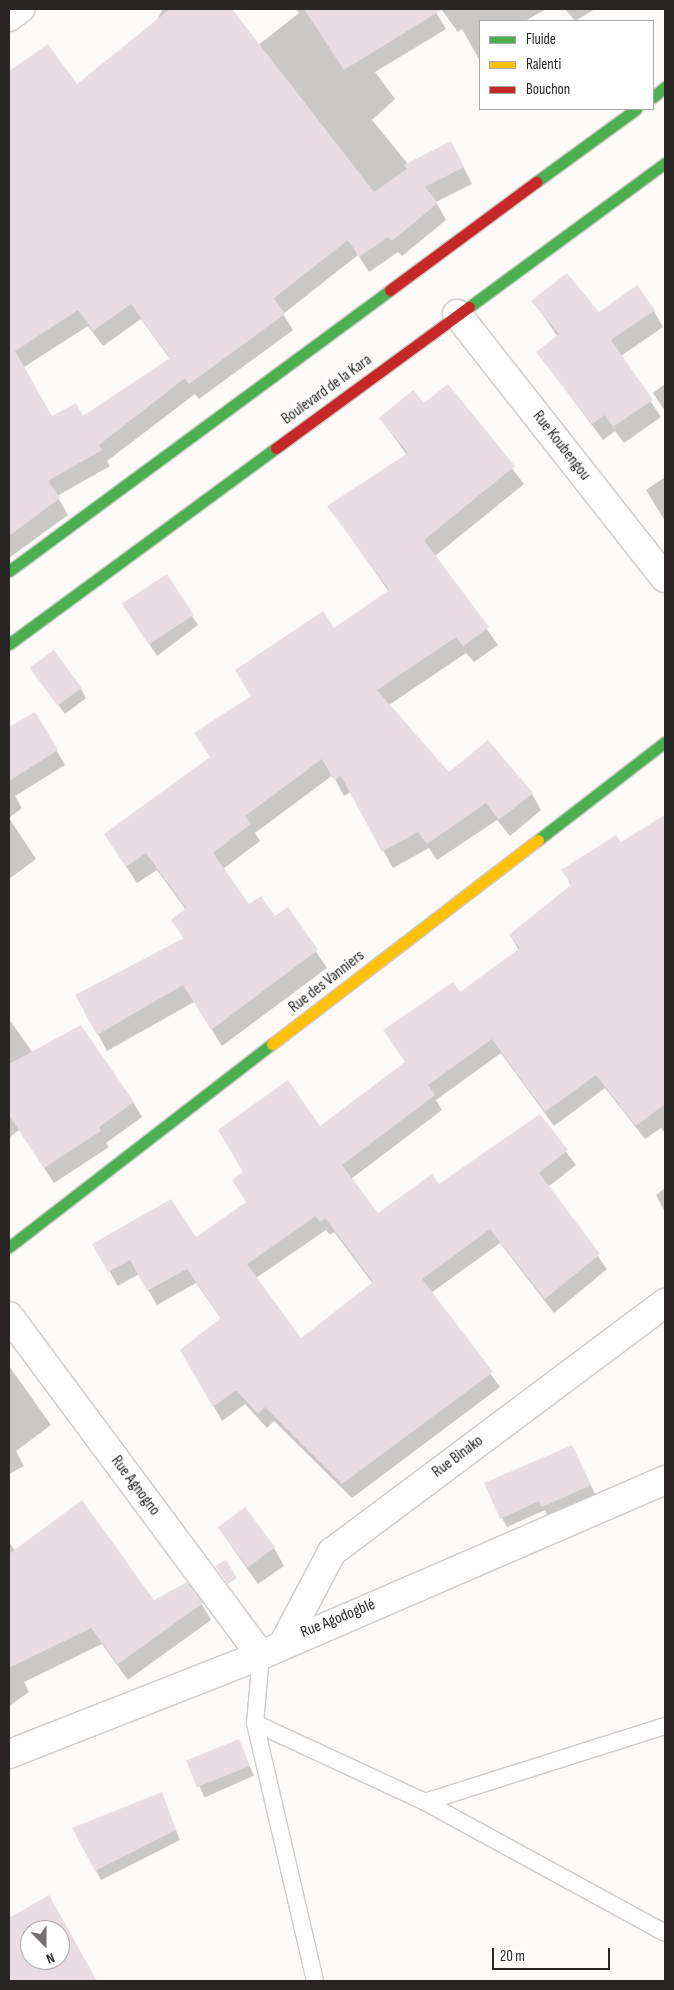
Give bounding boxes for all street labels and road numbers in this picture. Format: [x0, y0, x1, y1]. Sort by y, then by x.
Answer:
street label: Boulevard de la Kara [278, 351, 376, 429]
street label: Rue Koubengou [528, 407, 594, 485]
street label: Rue des Vanniers [285, 947, 369, 1017]
street label: Rue Binako [429, 1432, 487, 1482]
street label: Rue Agnogno [106, 1452, 164, 1520]
street label: Rue Agodogblé [298, 1595, 378, 1643]

